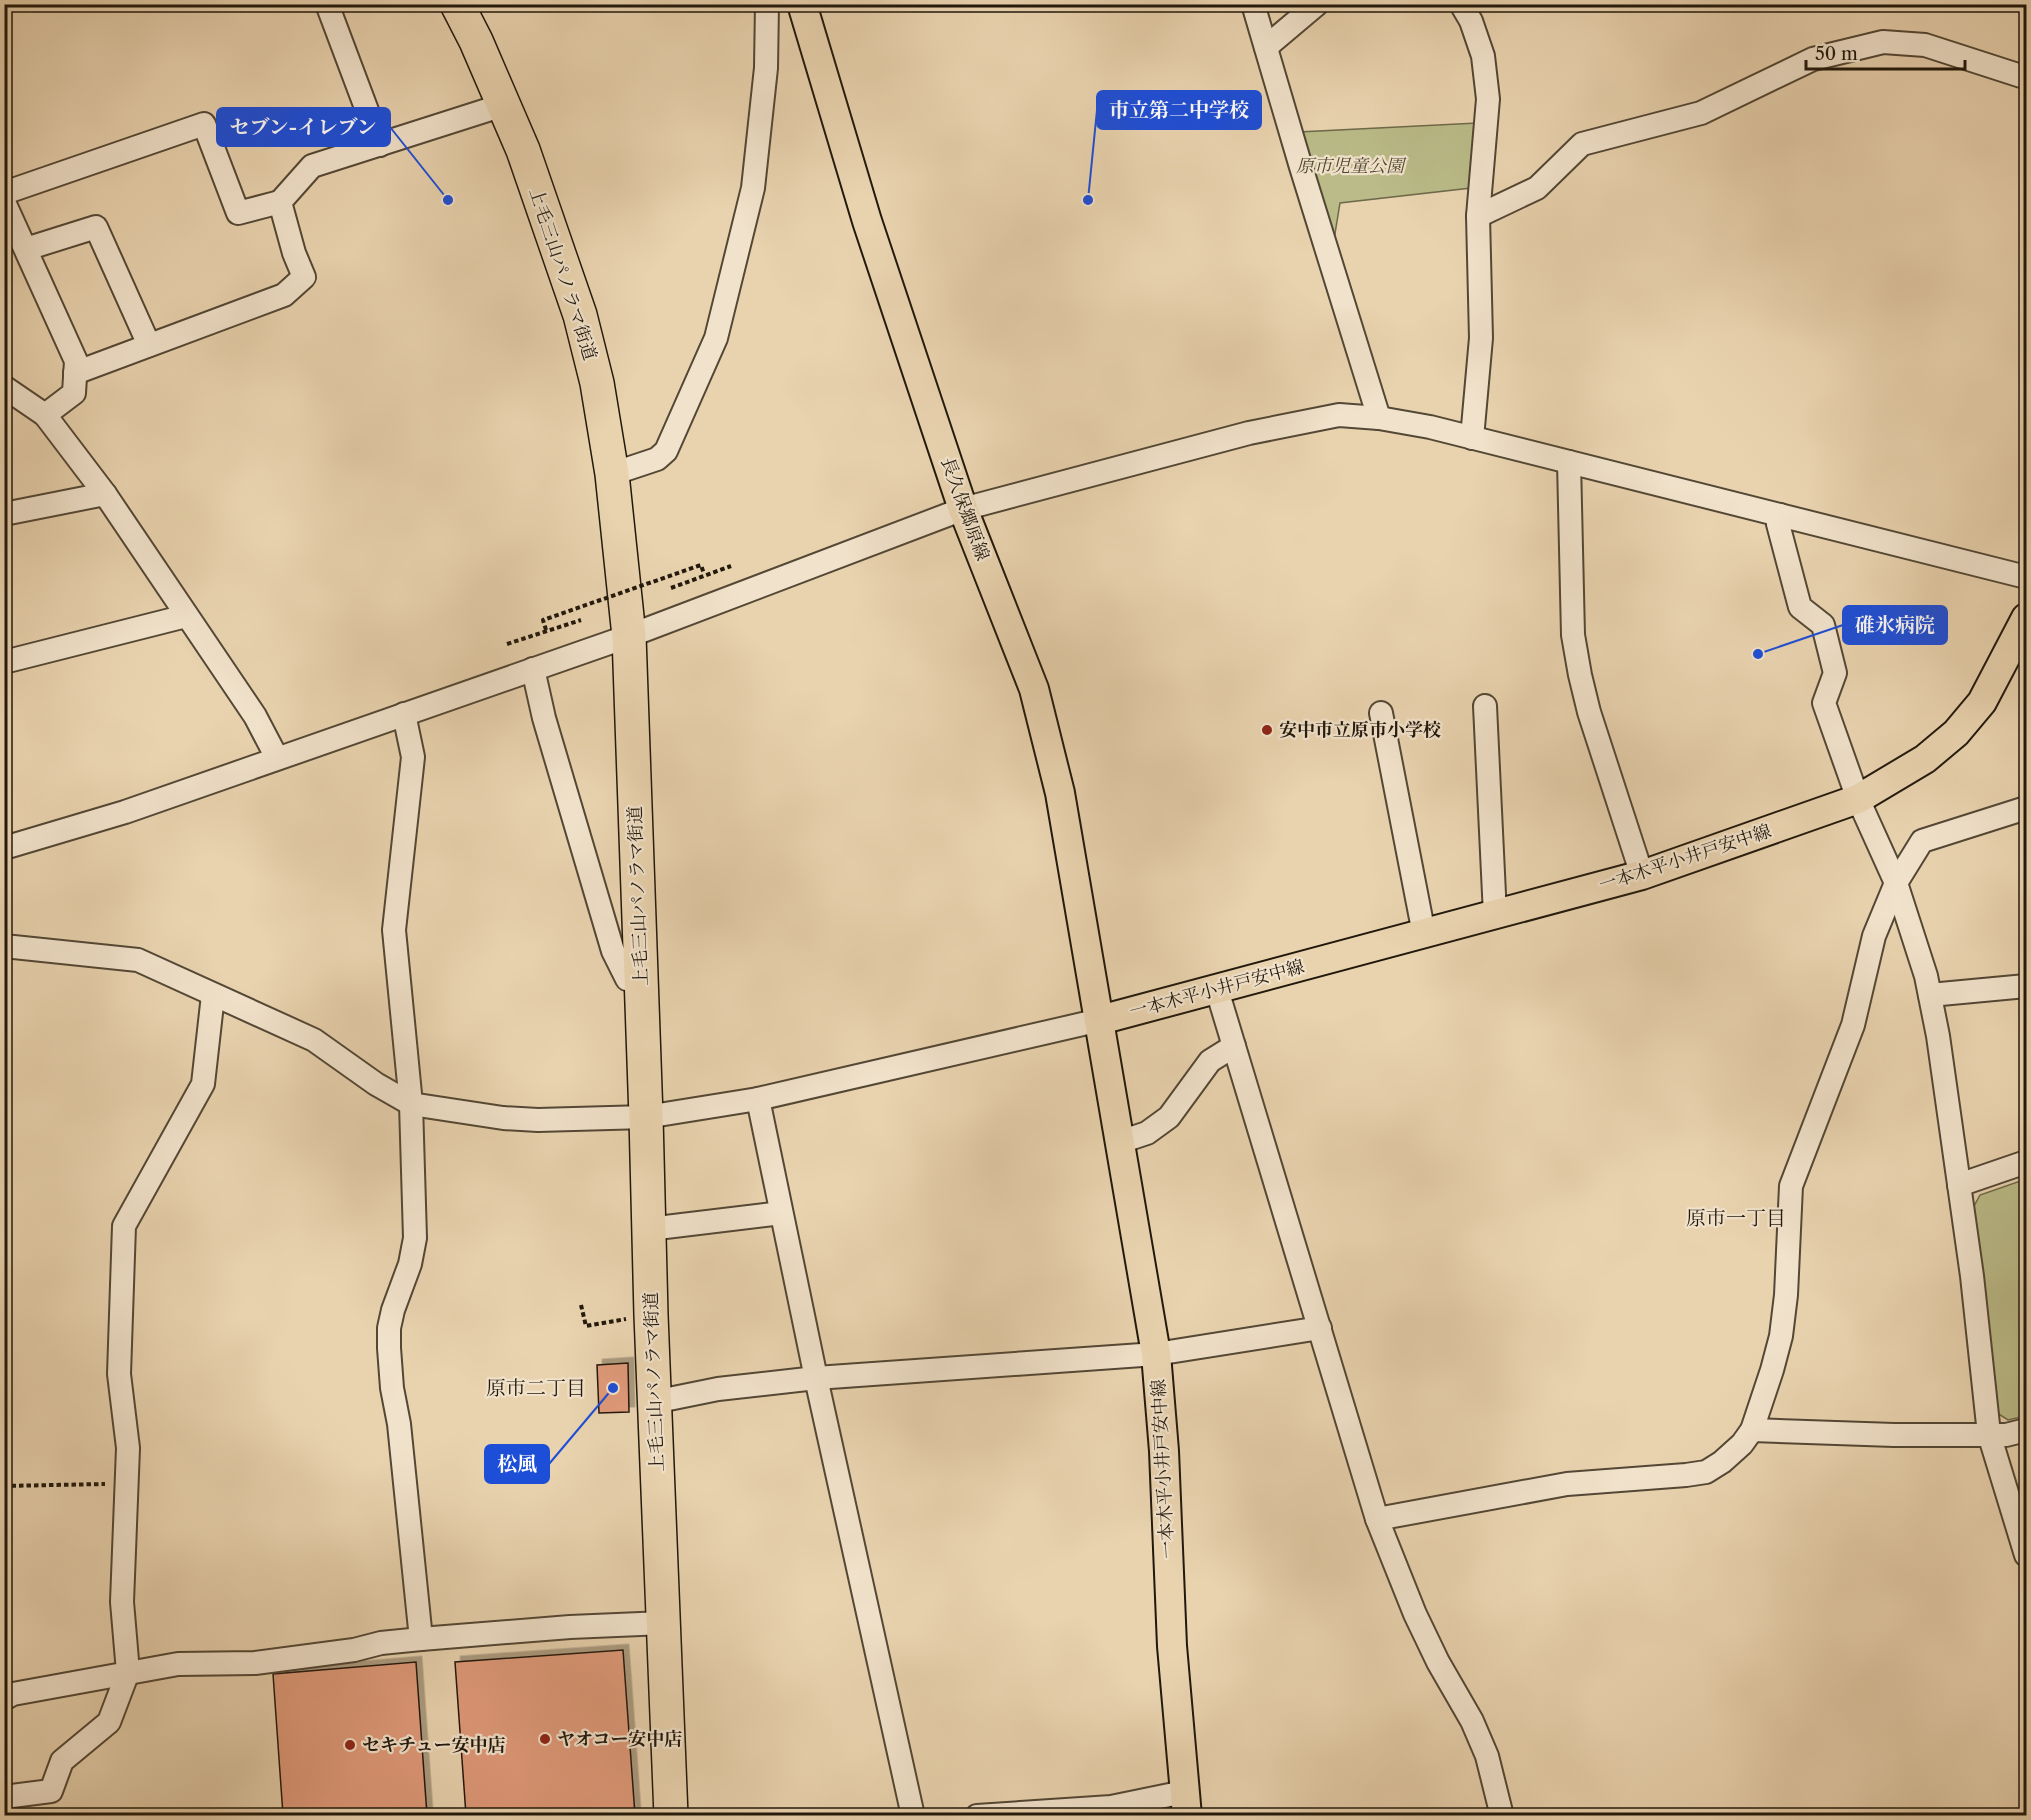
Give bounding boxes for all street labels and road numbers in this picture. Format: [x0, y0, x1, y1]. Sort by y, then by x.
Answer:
street label: 上毛三山パノラマ街道 [525, 185, 601, 363]
street label: 長久保郷原線 [936, 454, 994, 564]
street label: 上毛三山パノラマ街道 [624, 806, 652, 986]
street label: 一本木平小井戸安中線 [1596, 820, 1774, 896]
street label: 一本木平小井戸安中線 [1127, 955, 1307, 1023]
street label: 上毛三山パノラマ街道 [640, 1292, 668, 1472]
street label: 一本木平小井戸安中線 [1147, 1379, 1179, 1559]

